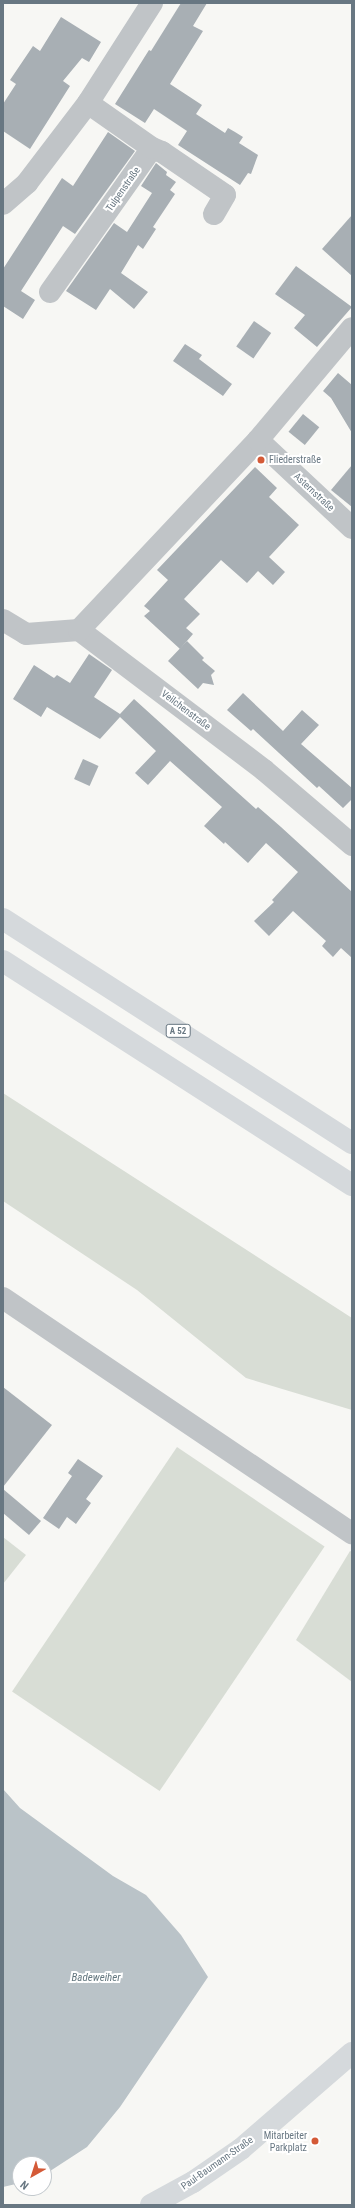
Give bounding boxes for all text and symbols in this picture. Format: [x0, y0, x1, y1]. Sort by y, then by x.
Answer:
street label: Tulpenstraße [103, 165, 143, 213]
place label: Fliederstraße [269, 454, 321, 466]
marker: Fliederstraße [256, 455, 266, 465]
street label: Asternstraße [291, 470, 337, 514]
street label: Veilchenstraße [159, 688, 213, 732]
road number: A 52 [165, 1024, 191, 1038]
water label: Badeweiher [71, 1971, 121, 1985]
place label: Mitarbeiter Parkplatz [264, 2129, 307, 2152]
street label: Paul-Baumann-Straße [179, 2134, 255, 2192]
marker: Mitarbeiter Parkplatz [310, 2136, 320, 2146]
north arrow [12, 2156, 52, 2196]
text: N [18, 2178, 31, 2192]

